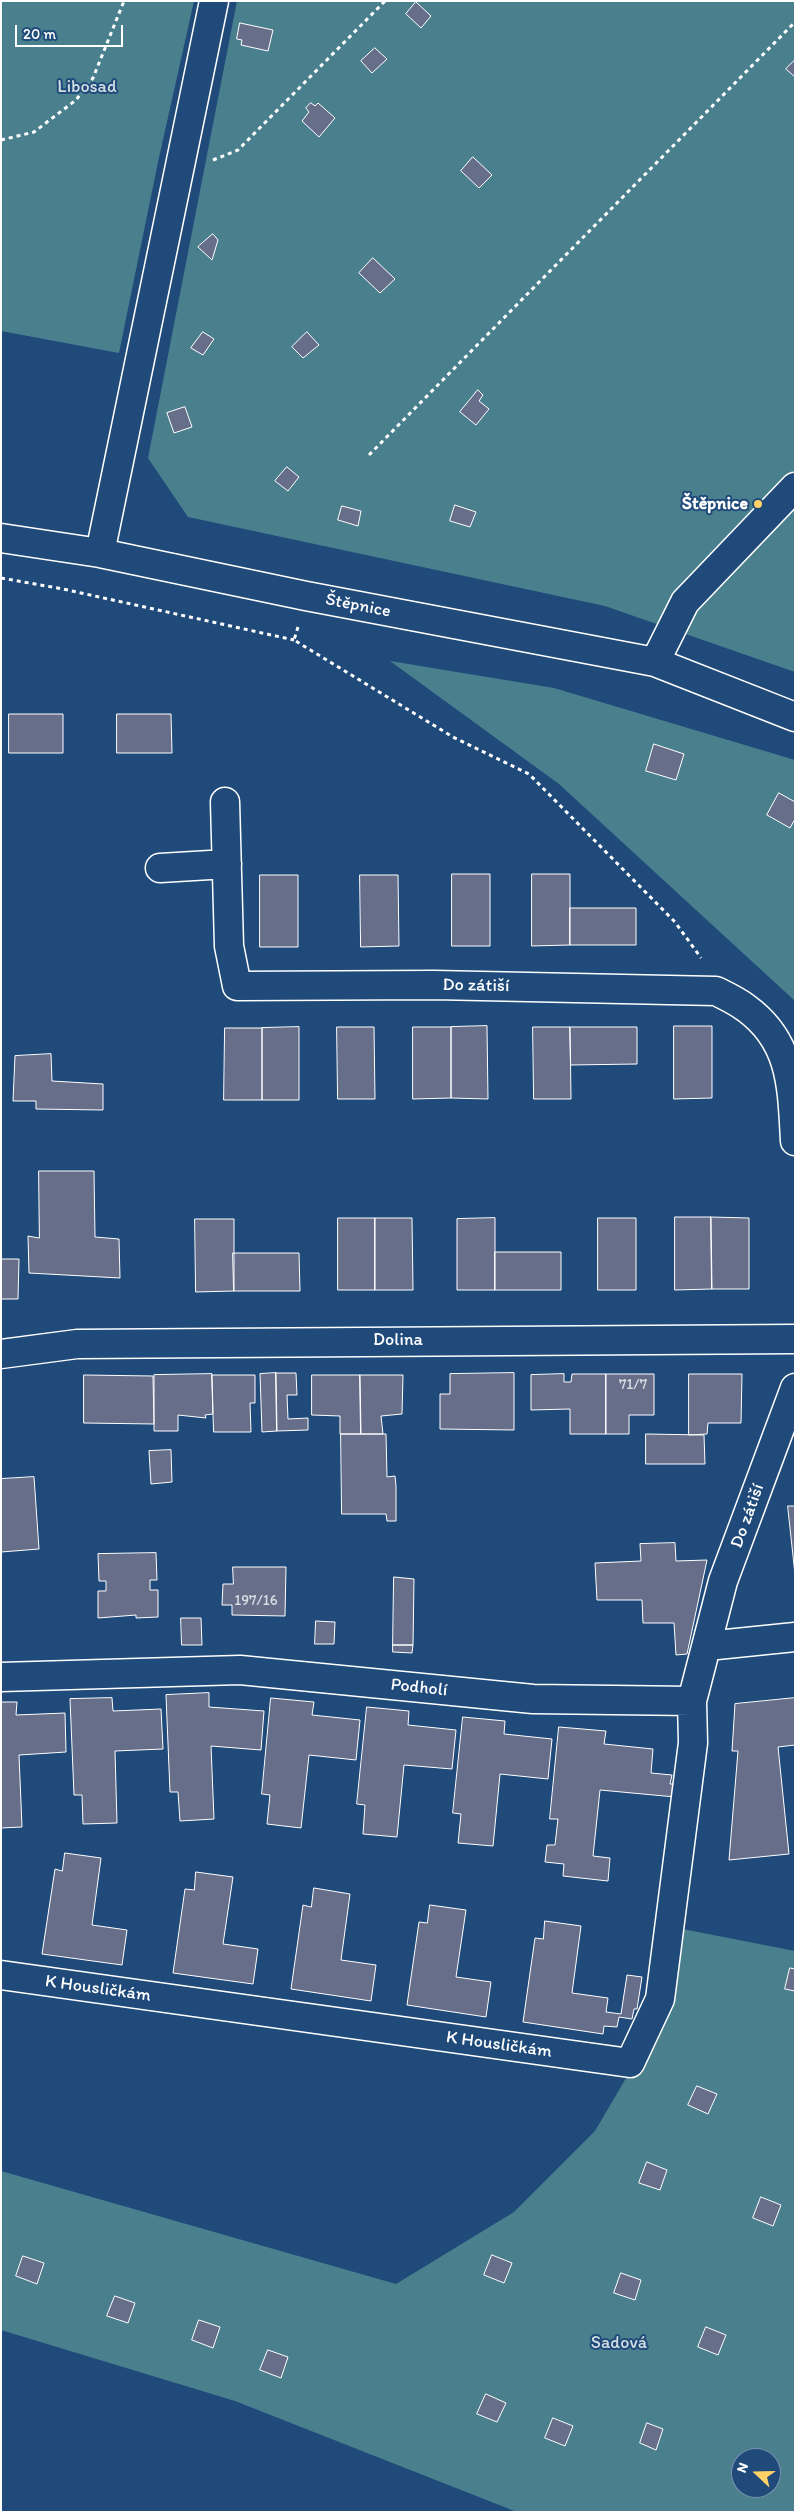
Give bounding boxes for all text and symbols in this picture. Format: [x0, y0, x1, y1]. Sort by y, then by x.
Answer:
scale bar [18, 15, 125, 47]
text: 20 m [23, 25, 56, 43]
park label: Libosad [57, 76, 117, 98]
place label: Štěpnice [682, 493, 748, 515]
marker: Štěpnice [752, 498, 764, 510]
street label: Štěpnice [323, 589, 393, 623]
street label: Do zátiší [442, 975, 510, 997]
street label: Dolina [373, 1329, 423, 1351]
house number: 71/7 [619, 1376, 647, 1394]
street label: Do zátiší [726, 1481, 770, 1551]
house number: 197/16 [234, 1592, 278, 1610]
street label: Podholí [390, 1674, 448, 1702]
street label: K Housličkám [44, 1971, 152, 2007]
street label: K Housličkám [445, 2027, 553, 2063]
park label: Sadová [591, 2332, 647, 2354]
north arrow [731, 2448, 781, 2498]
text: N [733, 2460, 752, 2475]

